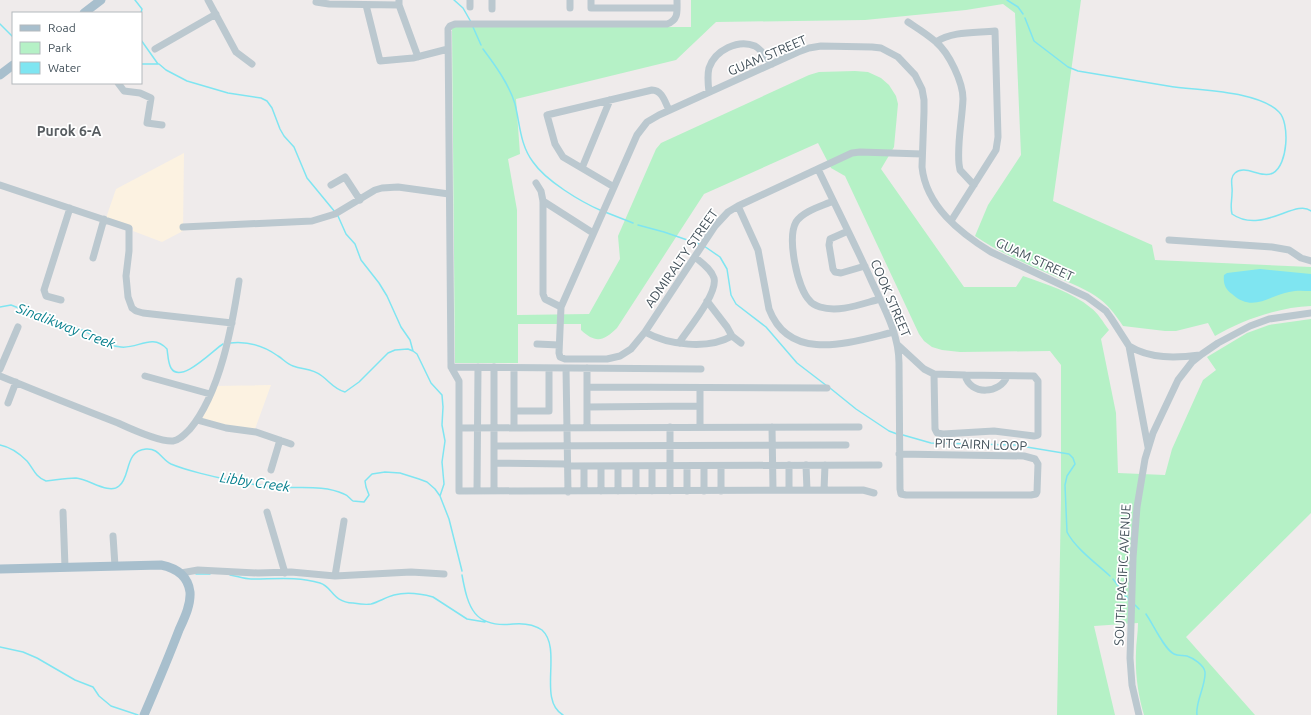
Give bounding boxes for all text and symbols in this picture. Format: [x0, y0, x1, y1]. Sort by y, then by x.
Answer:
legend [12, 12, 142, 84]
text: Road [48, 21, 76, 34]
street label: GUAM STREET [726, 32, 808, 78]
text: Park [48, 41, 72, 54]
text: Water [48, 61, 81, 74]
district label: Purok 6-A [37, 123, 101, 139]
street label: ADMIRALTY STREET [642, 206, 720, 310]
street label: GUAM STREET [994, 235, 1076, 283]
street label: COOK STREET [868, 257, 914, 339]
water label: Sinalikway Creek [14, 299, 118, 352]
street label: PITCAIRN LOOP [934, 435, 1028, 453]
water label: Libby Creek [219, 469, 292, 495]
street label: SOUTH PACIFIC AVENUE [1111, 504, 1133, 646]

